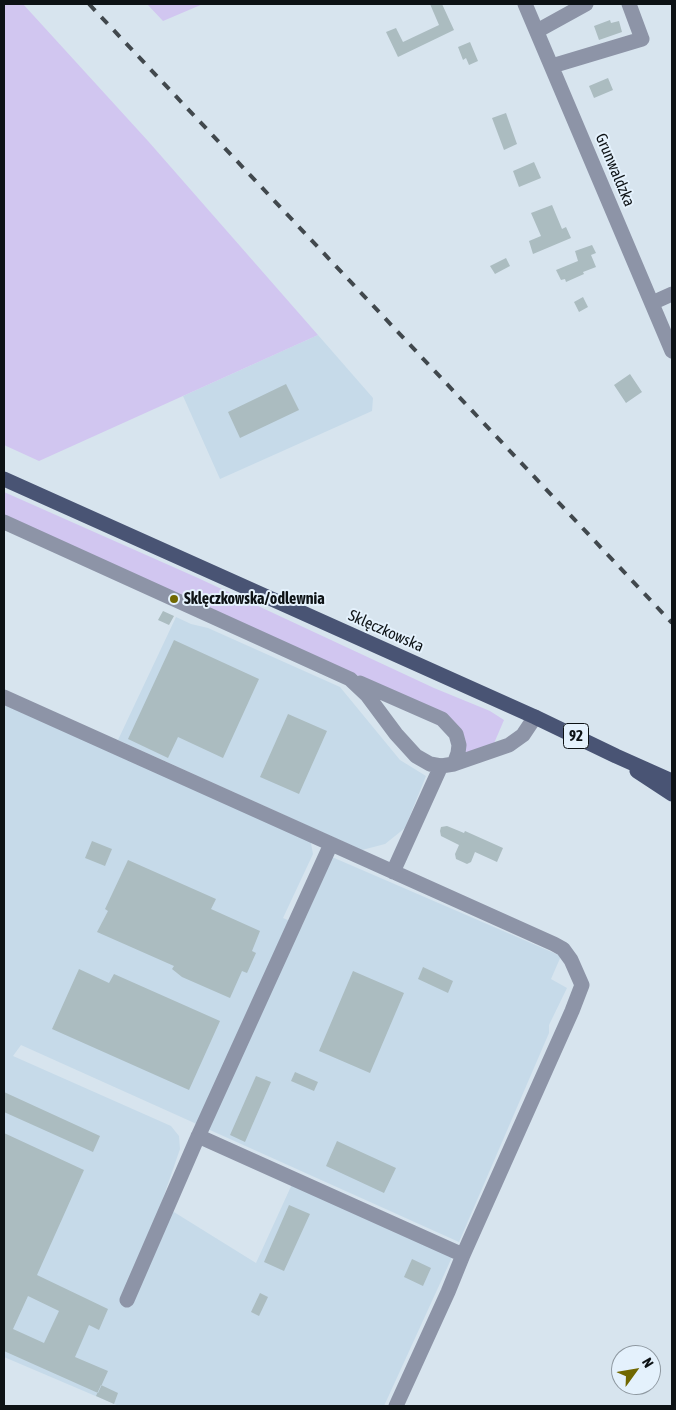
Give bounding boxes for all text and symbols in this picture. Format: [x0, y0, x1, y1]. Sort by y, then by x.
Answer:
street label: Grunwaldzka [591, 131, 639, 209]
place label: Sklęczkowska/odlewnia [184, 589, 325, 609]
marker: Sklęczkowska/odlewnia [168, 593, 180, 605]
street label: Sklęczkowska [345, 606, 427, 656]
road number: 92 [564, 724, 588, 748]
north arrow [611, 1345, 661, 1395]
text: N [639, 1355, 657, 1370]

